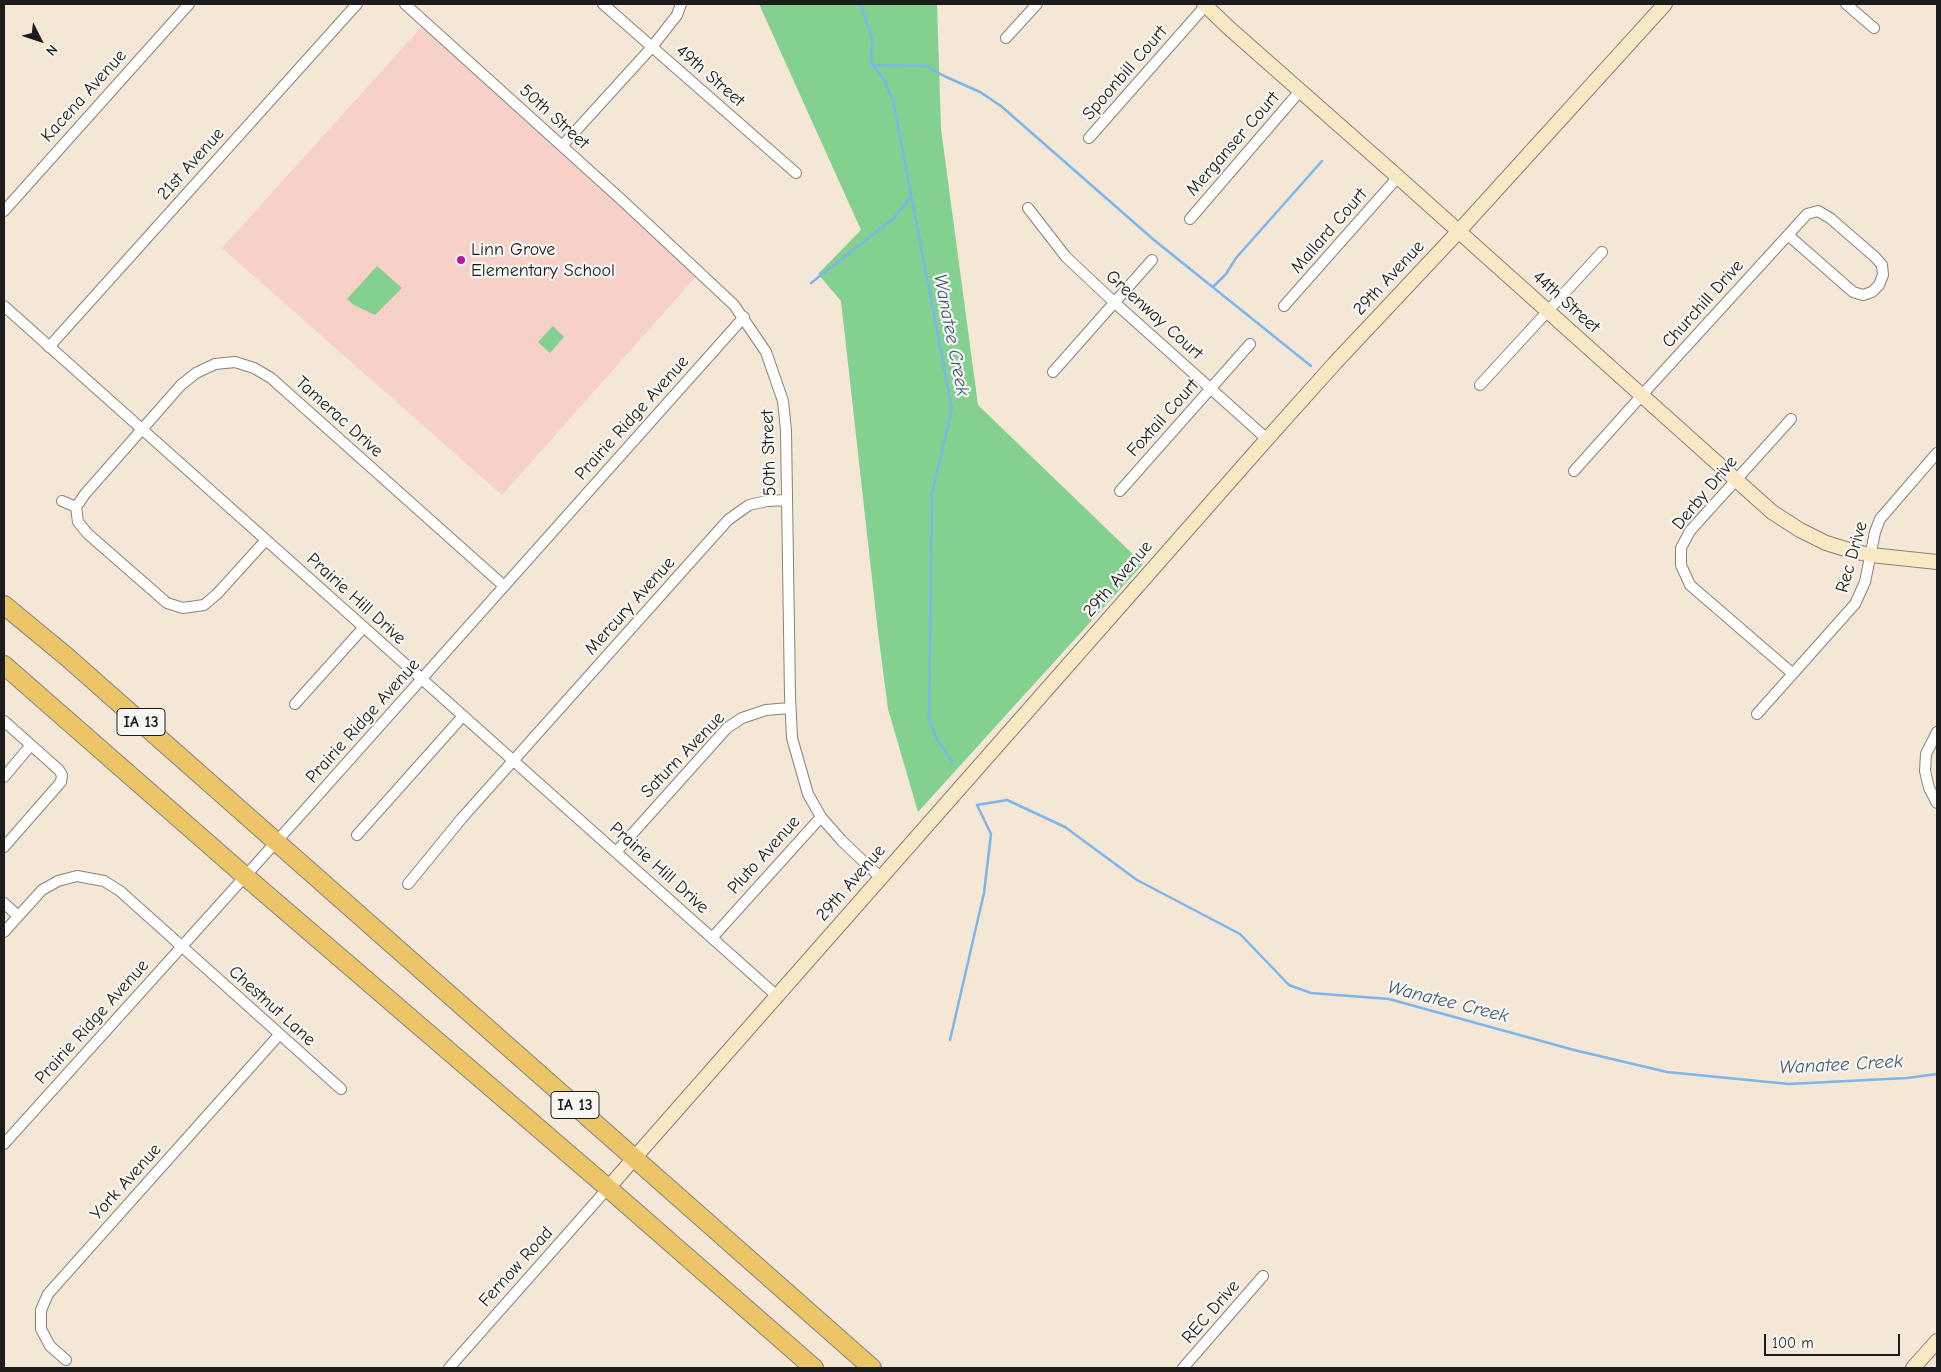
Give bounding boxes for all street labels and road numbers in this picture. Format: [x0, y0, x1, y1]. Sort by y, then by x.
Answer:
street label: Spoonbill Court [1078, 21, 1172, 125]
street label: 49th Street [671, 40, 749, 112]
street label: Kacena Avenue [37, 45, 131, 147]
street label: 50th Street [515, 80, 593, 154]
street label: Merganser Court [1182, 87, 1284, 201]
street label: 21st Avenue [153, 123, 229, 205]
street label: Mallard Court [1286, 184, 1372, 278]
street label: 29th Avenue [1349, 236, 1429, 320]
street label: Churchill Drive [1658, 255, 1748, 353]
street label: Greenway Court [1101, 266, 1207, 364]
street label: 44th Street [1528, 266, 1604, 338]
street label: Prairie Ridge Avenue [570, 351, 694, 485]
street label: Tamerac Drive [291, 372, 387, 462]
street label: Foxtail Court [1123, 375, 1203, 461]
street label: 50th Street [757, 409, 781, 497]
street label: Derby Drive [1668, 452, 1742, 534]
street label: Rec Drive [1832, 519, 1872, 595]
street label: 29th Avenue [1079, 536, 1157, 622]
street label: Prairie Hill Drive [302, 549, 410, 649]
street label: Mercury Avenue [580, 552, 680, 660]
street label: Prairie Ridge Avenue [301, 654, 425, 788]
street label: Saturn Avenue [637, 707, 729, 803]
road number: IA 13 [117, 709, 165, 736]
street label: Pluto Avenue [723, 811, 805, 899]
street label: Prairie Hill Drive [605, 818, 713, 918]
street label: 29th Avenue [812, 840, 890, 926]
street label: Prairie Ridge Avenue [30, 955, 154, 1089]
street label: Chestnut Lane [224, 961, 320, 1051]
road number: IA 13 [551, 1092, 599, 1118]
street label: York Avenue [86, 1139, 166, 1225]
street label: Fernow Road [474, 1222, 558, 1312]
street label: REC Drive [1178, 1276, 1244, 1348]

